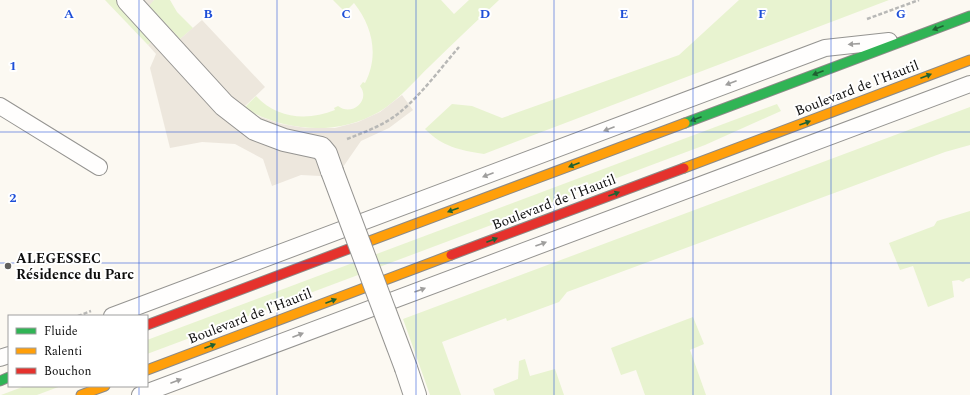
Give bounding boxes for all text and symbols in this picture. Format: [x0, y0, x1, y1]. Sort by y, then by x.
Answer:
text: A [64, 4, 74, 24]
text: B [203, 4, 213, 24]
text: C [341, 4, 351, 24]
text: D [480, 4, 490, 24]
text: E [620, 4, 629, 24]
text: F [758, 4, 766, 24]
text: G [896, 4, 906, 24]
one-way arrow [932, 25, 944, 31]
one-way arrow [848, 40, 860, 47]
street label: Boulevard de l'Hautil [792, 55, 922, 121]
text: 1 [9, 56, 17, 76]
one-way arrow [811, 71, 823, 77]
one-way arrow [921, 73, 933, 79]
one-way arrow [724, 81, 736, 87]
one-way arrow [690, 116, 702, 122]
one-way arrow [799, 119, 811, 125]
one-way arrow [603, 127, 615, 133]
one-way arrow [568, 162, 580, 168]
street label: Boulevard de l'Hautil [489, 169, 619, 235]
one-way arrow [481, 173, 493, 179]
text: 2 [9, 188, 17, 208]
one-way arrow [608, 191, 620, 197]
one-way arrow [446, 208, 458, 214]
one-way arrow [487, 236, 499, 242]
one-way arrow [536, 241, 548, 247]
place label: ALEGESSEC Résidence du Parc [16, 248, 134, 285]
marker: ALEGESSEC Résidence du Parc [3, 261, 13, 271]
street label: Boulevard de l'Hautil [185, 283, 315, 349]
one-way arrow [414, 286, 426, 292]
one-way arrow [326, 297, 338, 303]
legend [8, 315, 148, 387]
text: Fluide [44, 322, 78, 341]
one-way arrow [292, 332, 304, 338]
text: Ralenti [44, 342, 82, 361]
one-way arrow [204, 343, 216, 349]
text: Bouchon [44, 362, 91, 381]
one-way arrow [171, 378, 183, 384]

